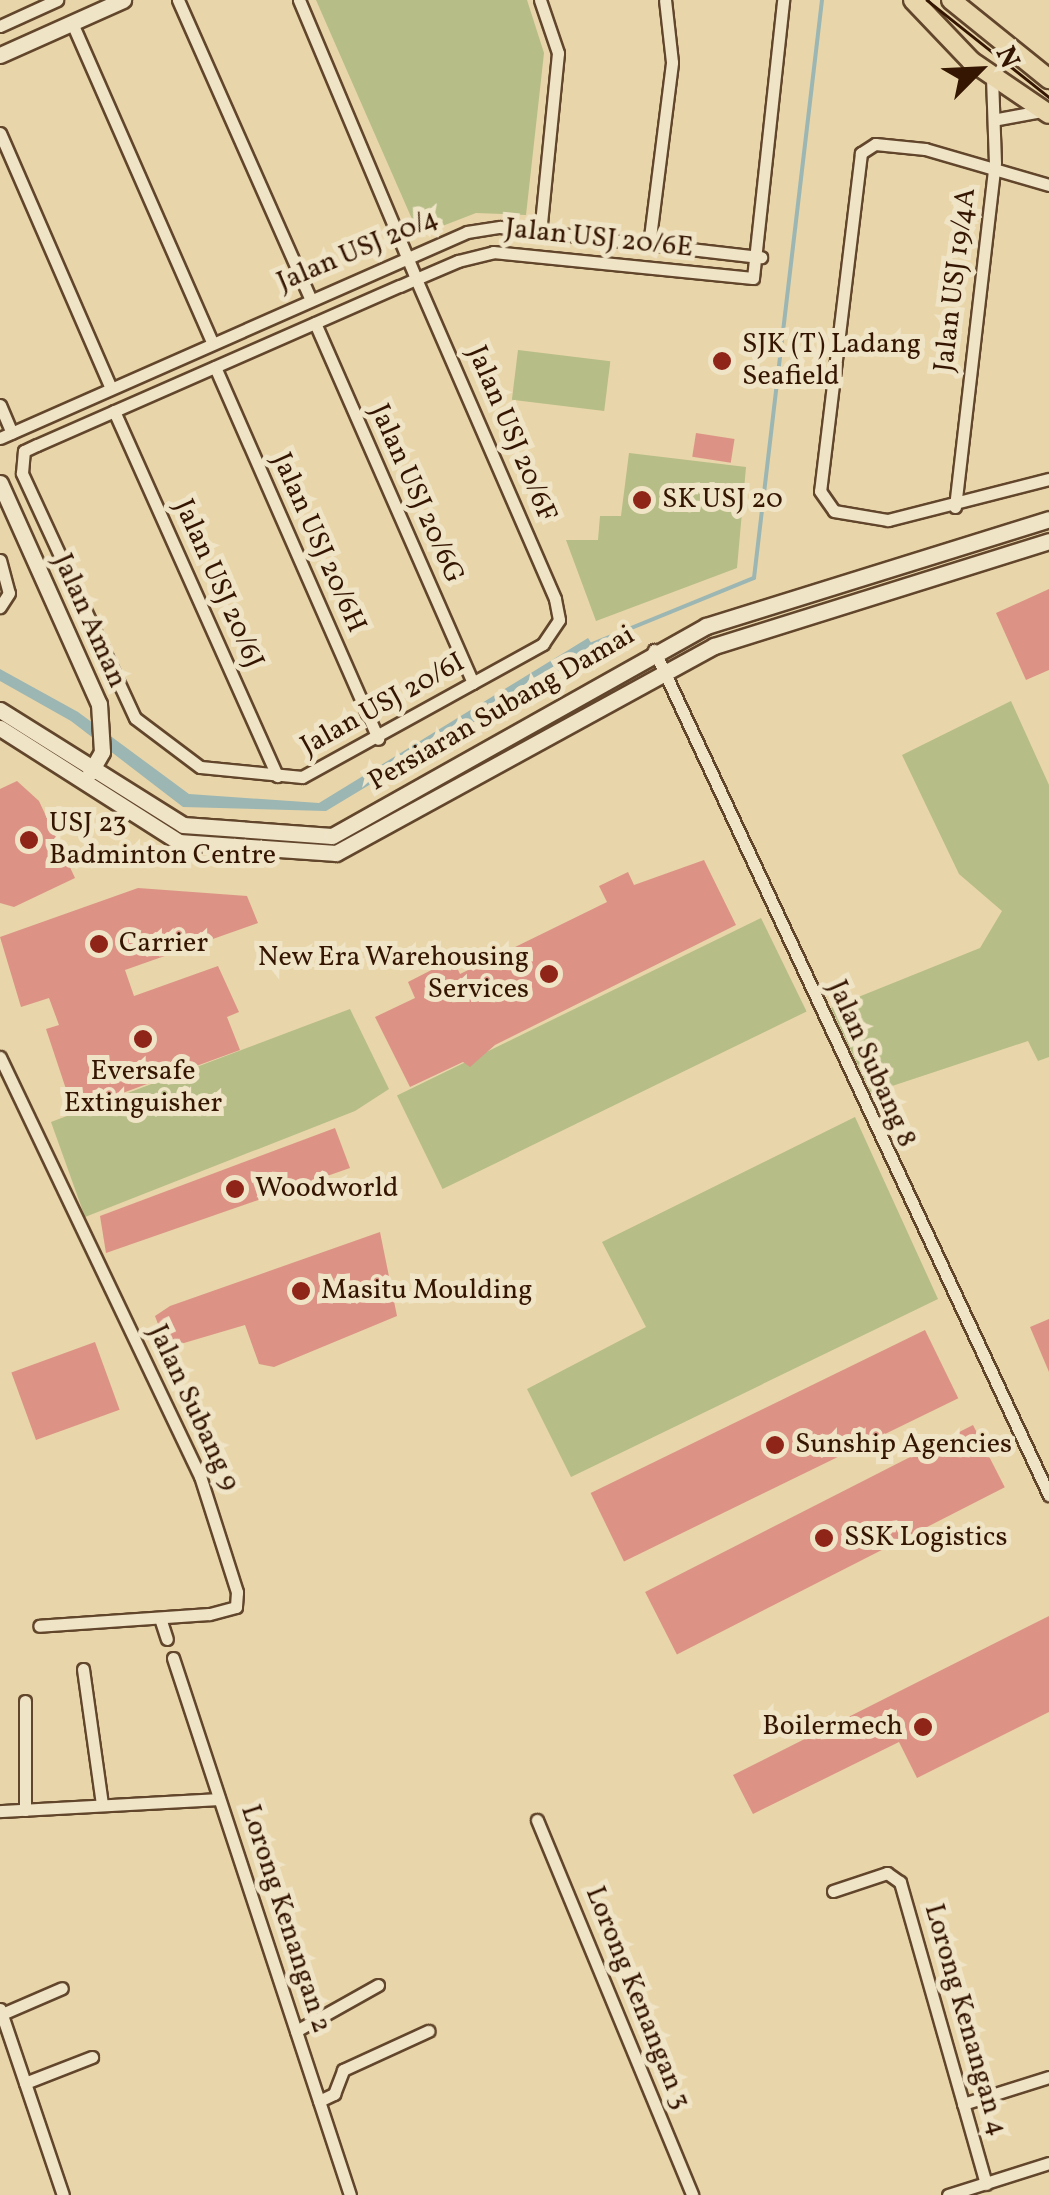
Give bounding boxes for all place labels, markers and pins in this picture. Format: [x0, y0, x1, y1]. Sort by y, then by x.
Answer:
place label: SJK (T) Ladang Seafield [742, 328, 921, 394]
marker: SJK (T) Ladang Seafield [711, 350, 733, 372]
place label: SK USJ 20 [662, 483, 783, 517]
marker: SK USJ 20 [631, 489, 653, 511]
place label: USJ 23 Badminton Centre [49, 807, 276, 873]
marker: USJ 23 Badminton Centre [18, 829, 40, 851]
place label: Carrier [119, 927, 208, 961]
marker: Carrier [88, 933, 110, 955]
place label: New Era Warehousing Services [256, 941, 529, 1007]
marker: New Era Warehousing Services [538, 963, 560, 985]
marker: Eversafe Extinguisher [132, 1028, 154, 1050]
place label: Eversafe Extinguisher [64, 1055, 222, 1121]
place label: Woodworld [255, 1172, 399, 1206]
marker: Woodworld [224, 1178, 246, 1200]
place label: Masitu Moulding [321, 1274, 532, 1308]
marker: Masitu Moulding [290, 1280, 312, 1302]
place label: Sunship Agencies [795, 1428, 1012, 1462]
marker: Sunship Agencies [764, 1434, 786, 1456]
place label: SSK Logistics [844, 1521, 1008, 1555]
marker: SSK Logistics [813, 1527, 835, 1549]
place label: Boilermech [762, 1710, 903, 1744]
marker: Boilermech [912, 1716, 934, 1738]

